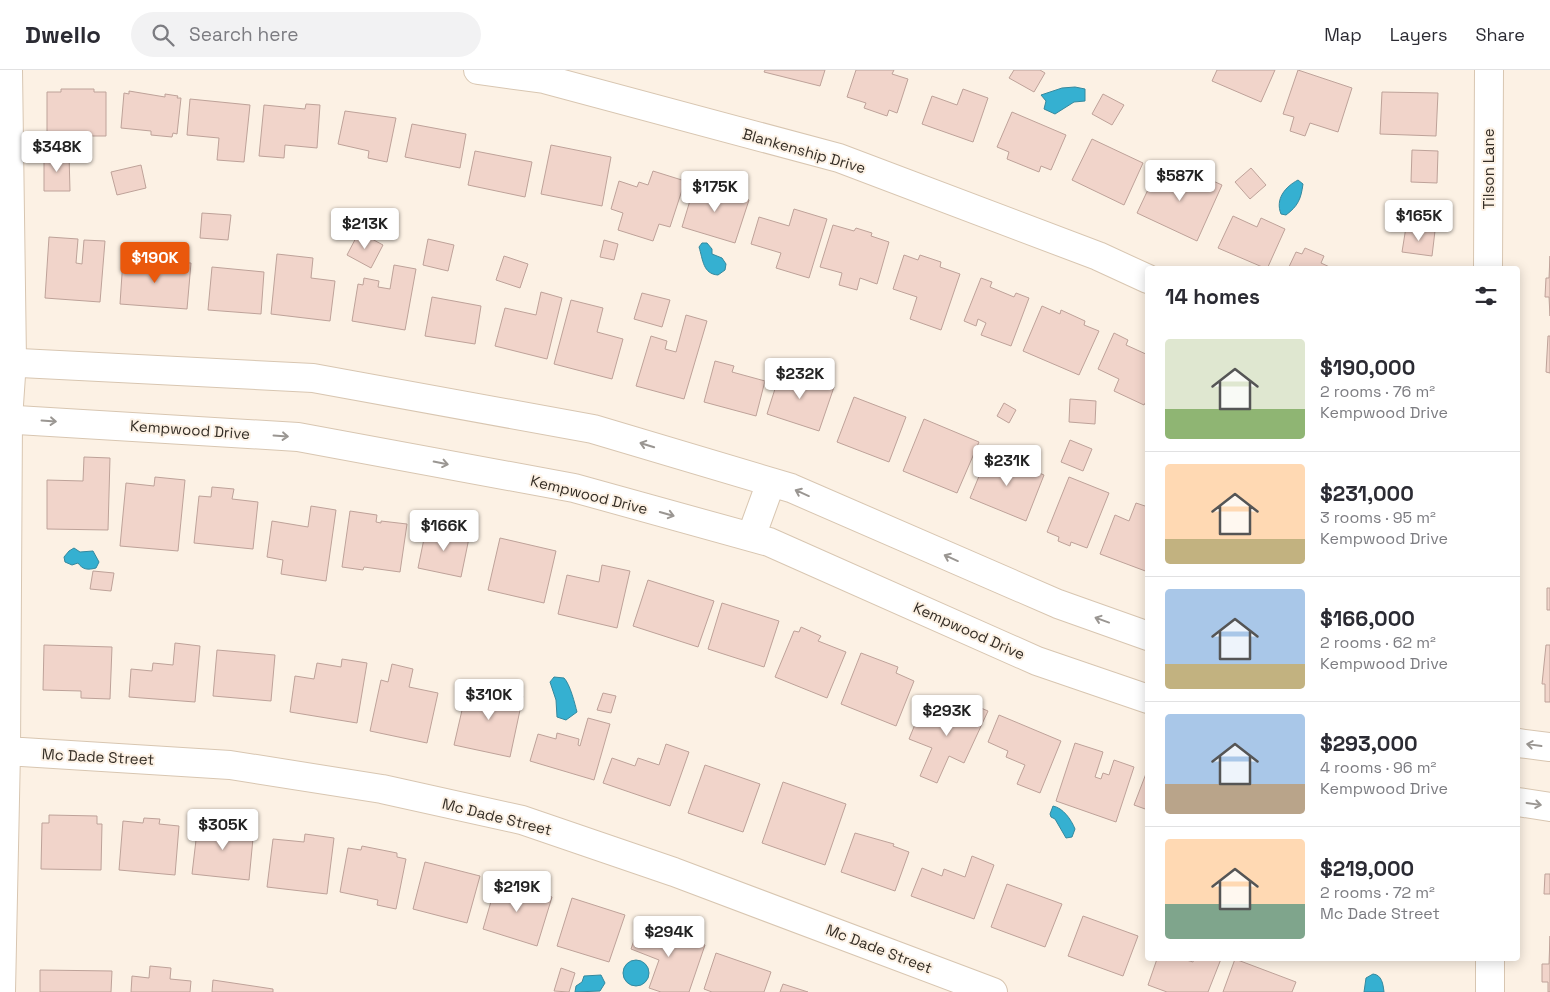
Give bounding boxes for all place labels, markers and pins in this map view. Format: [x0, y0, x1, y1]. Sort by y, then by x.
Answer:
pin: $348K [22, 131, 92, 173]
pin: $587K [1145, 160, 1215, 202]
pin: $175K [680, 170, 750, 213]
pin: $165K [1384, 200, 1454, 242]
pin: $213K [330, 208, 400, 250]
pin: $190K [120, 242, 190, 284]
pin: $232K [765, 358, 835, 400]
pin: $231K [972, 444, 1042, 487]
pin: $166K [409, 510, 479, 552]
pin: $310K [454, 678, 524, 721]
pin: $293K [912, 694, 982, 737]
pin: $305K [188, 808, 258, 851]
pin: $219K [482, 870, 552, 913]
pin: $294K [634, 916, 704, 958]

